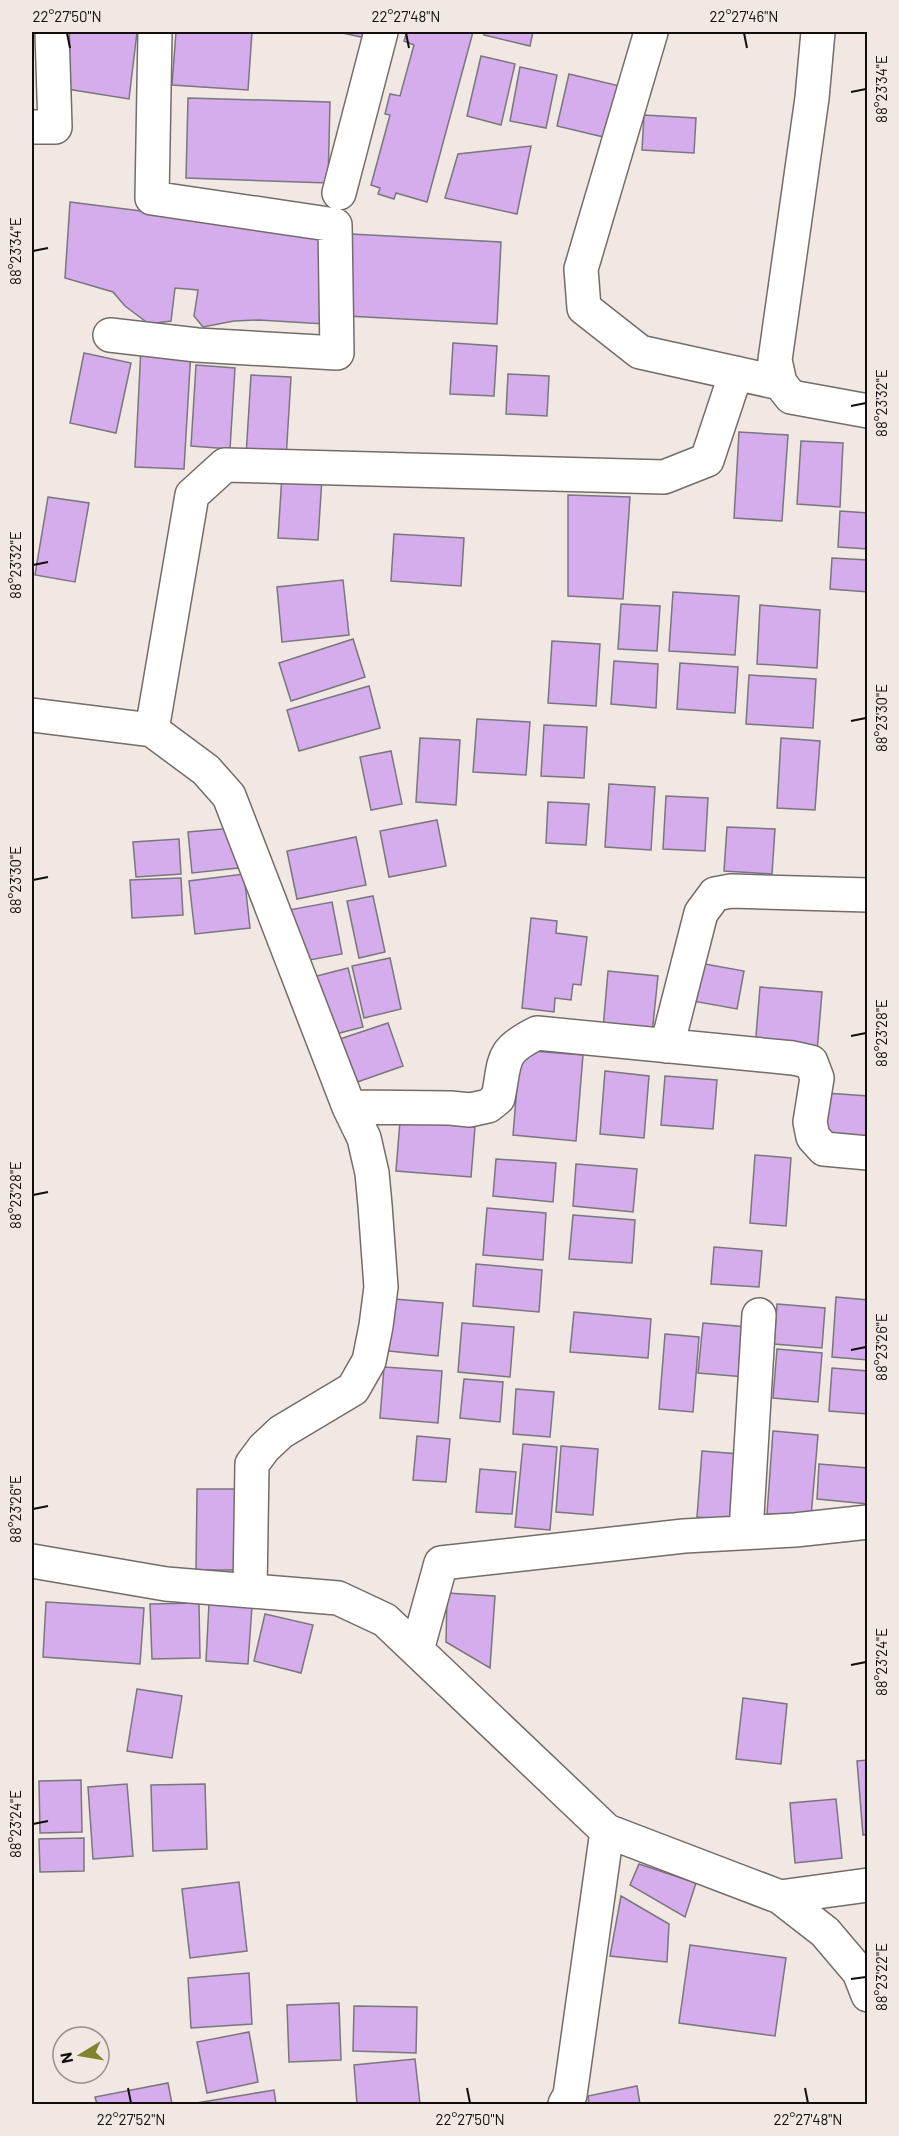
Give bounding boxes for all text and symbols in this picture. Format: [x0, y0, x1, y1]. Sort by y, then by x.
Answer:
text: 22°27'50"N [32, 7, 102, 25]
text: 22°27'48"N [372, 7, 440, 25]
text: 22°27'46"N [710, 7, 778, 25]
text: 88°23'34"E [872, 55, 890, 123]
text: 88°23'34"E [6, 217, 24, 285]
text: 88°23'32"E [872, 369, 890, 437]
text: 88°23'32"E [6, 531, 24, 599]
text: 88°23'30"E [872, 684, 890, 752]
text: 88°23'30"E [6, 846, 24, 914]
text: 88°23'28"E [872, 999, 890, 1067]
text: 88°23'28"E [6, 1161, 24, 1229]
text: 88°23'26"E [872, 1313, 890, 1381]
text: 88°23'26"E [6, 1475, 24, 1543]
text: 88°23'24"E [872, 1628, 890, 1696]
text: 88°23'24"E [6, 1790, 24, 1858]
text: 88°23'22"E [872, 1943, 890, 2011]
north arrow [51, 2025, 111, 2085]
text: N [55, 2051, 76, 2065]
text: 22°27'52"N [97, 2110, 165, 2128]
text: 22°27'50"N [435, 2110, 505, 2128]
text: 22°27'48"N [774, 2110, 842, 2128]

